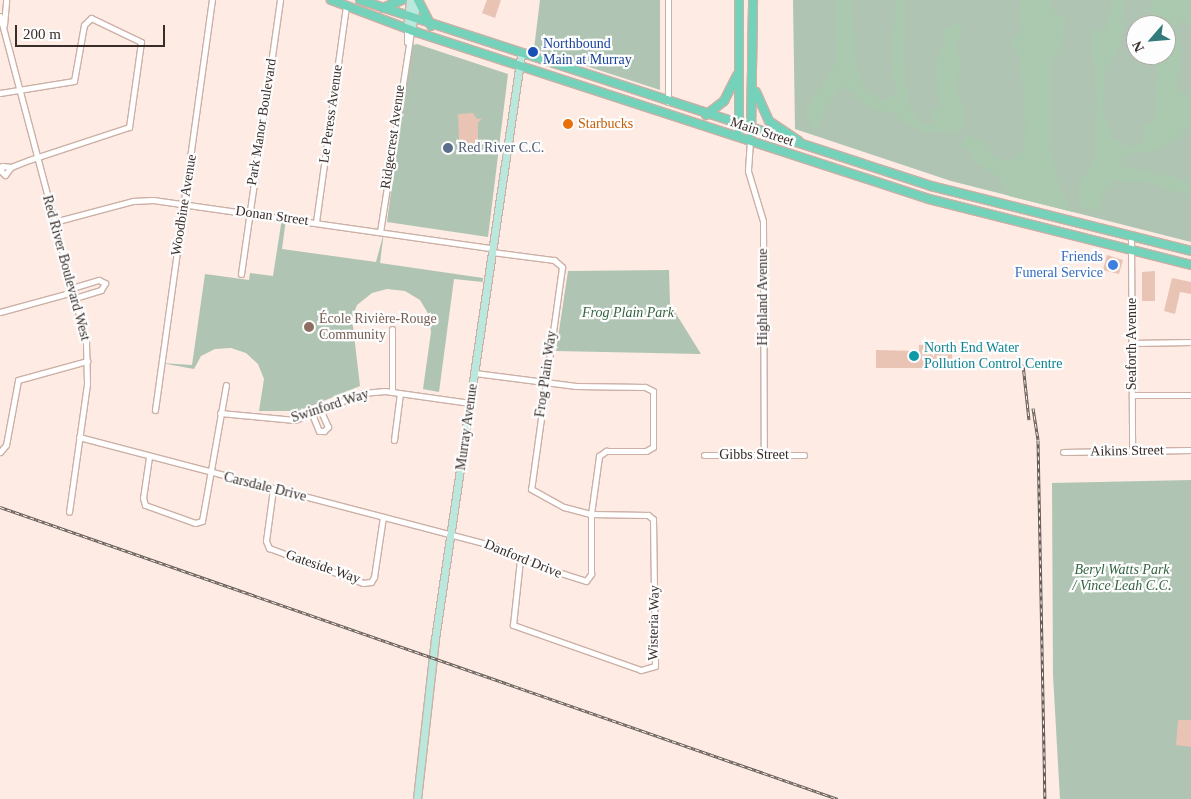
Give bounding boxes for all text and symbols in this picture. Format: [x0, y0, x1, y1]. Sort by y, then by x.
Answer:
scale bar [18, 15, 168, 47]
north arrow [1126, 15, 1176, 65]
text: 200 m [23, 26, 61, 42]
place label: Northbound Main at Murray [543, 36, 632, 68]
text: N [1129, 39, 1147, 54]
marker: Northbound Main at Murray [527, 46, 539, 58]
street label: Park Manor Boulevard [244, 57, 280, 187]
street label: Le Peress Avenue [316, 63, 346, 165]
street label: Ridgecrest Avenue [377, 83, 409, 191]
street label: Main Street [728, 114, 796, 150]
place label: Starbucks [578, 116, 633, 132]
marker: Starbucks [562, 118, 574, 130]
place label: Red River C.C. [458, 140, 544, 156]
marker: Red River C.C. [442, 142, 454, 154]
street label: Woodbine Avenue [168, 153, 200, 257]
street label: Red River Boulevard West [38, 193, 94, 343]
street label: Donan Street [234, 203, 310, 229]
street label: Highland Avenue [755, 248, 771, 346]
place label: Friends Funeral Service [1015, 249, 1103, 282]
marker: Friends Funeral Service [1107, 259, 1119, 271]
street label: Seaforth Avenue [1124, 297, 1140, 391]
park label: Frog Plain Park [582, 305, 674, 321]
place label: École Rivière-Rouge Community [319, 311, 437, 344]
marker: École Rivière-Rouge Community [303, 321, 315, 333]
street label: Frog Plain Way [532, 329, 560, 419]
place label: North End Water Pollution Control Centre [924, 340, 1062, 372]
marker: North End Water Pollution Control Centre [908, 350, 920, 362]
street label: Murray Avenue [453, 382, 481, 472]
street label: Swinford Way [289, 386, 371, 426]
street label: Aikins Street [1090, 442, 1164, 460]
street label: Gibbs Street [719, 447, 789, 463]
street label: Carsdale Drive [222, 469, 308, 505]
street label: Danford Drive [482, 536, 564, 582]
street label: Gateside Way [283, 546, 363, 588]
park label: Beryl Watts Park / Vince Leah C.C. [1073, 562, 1171, 594]
street label: Wisteria Way [645, 585, 663, 661]

